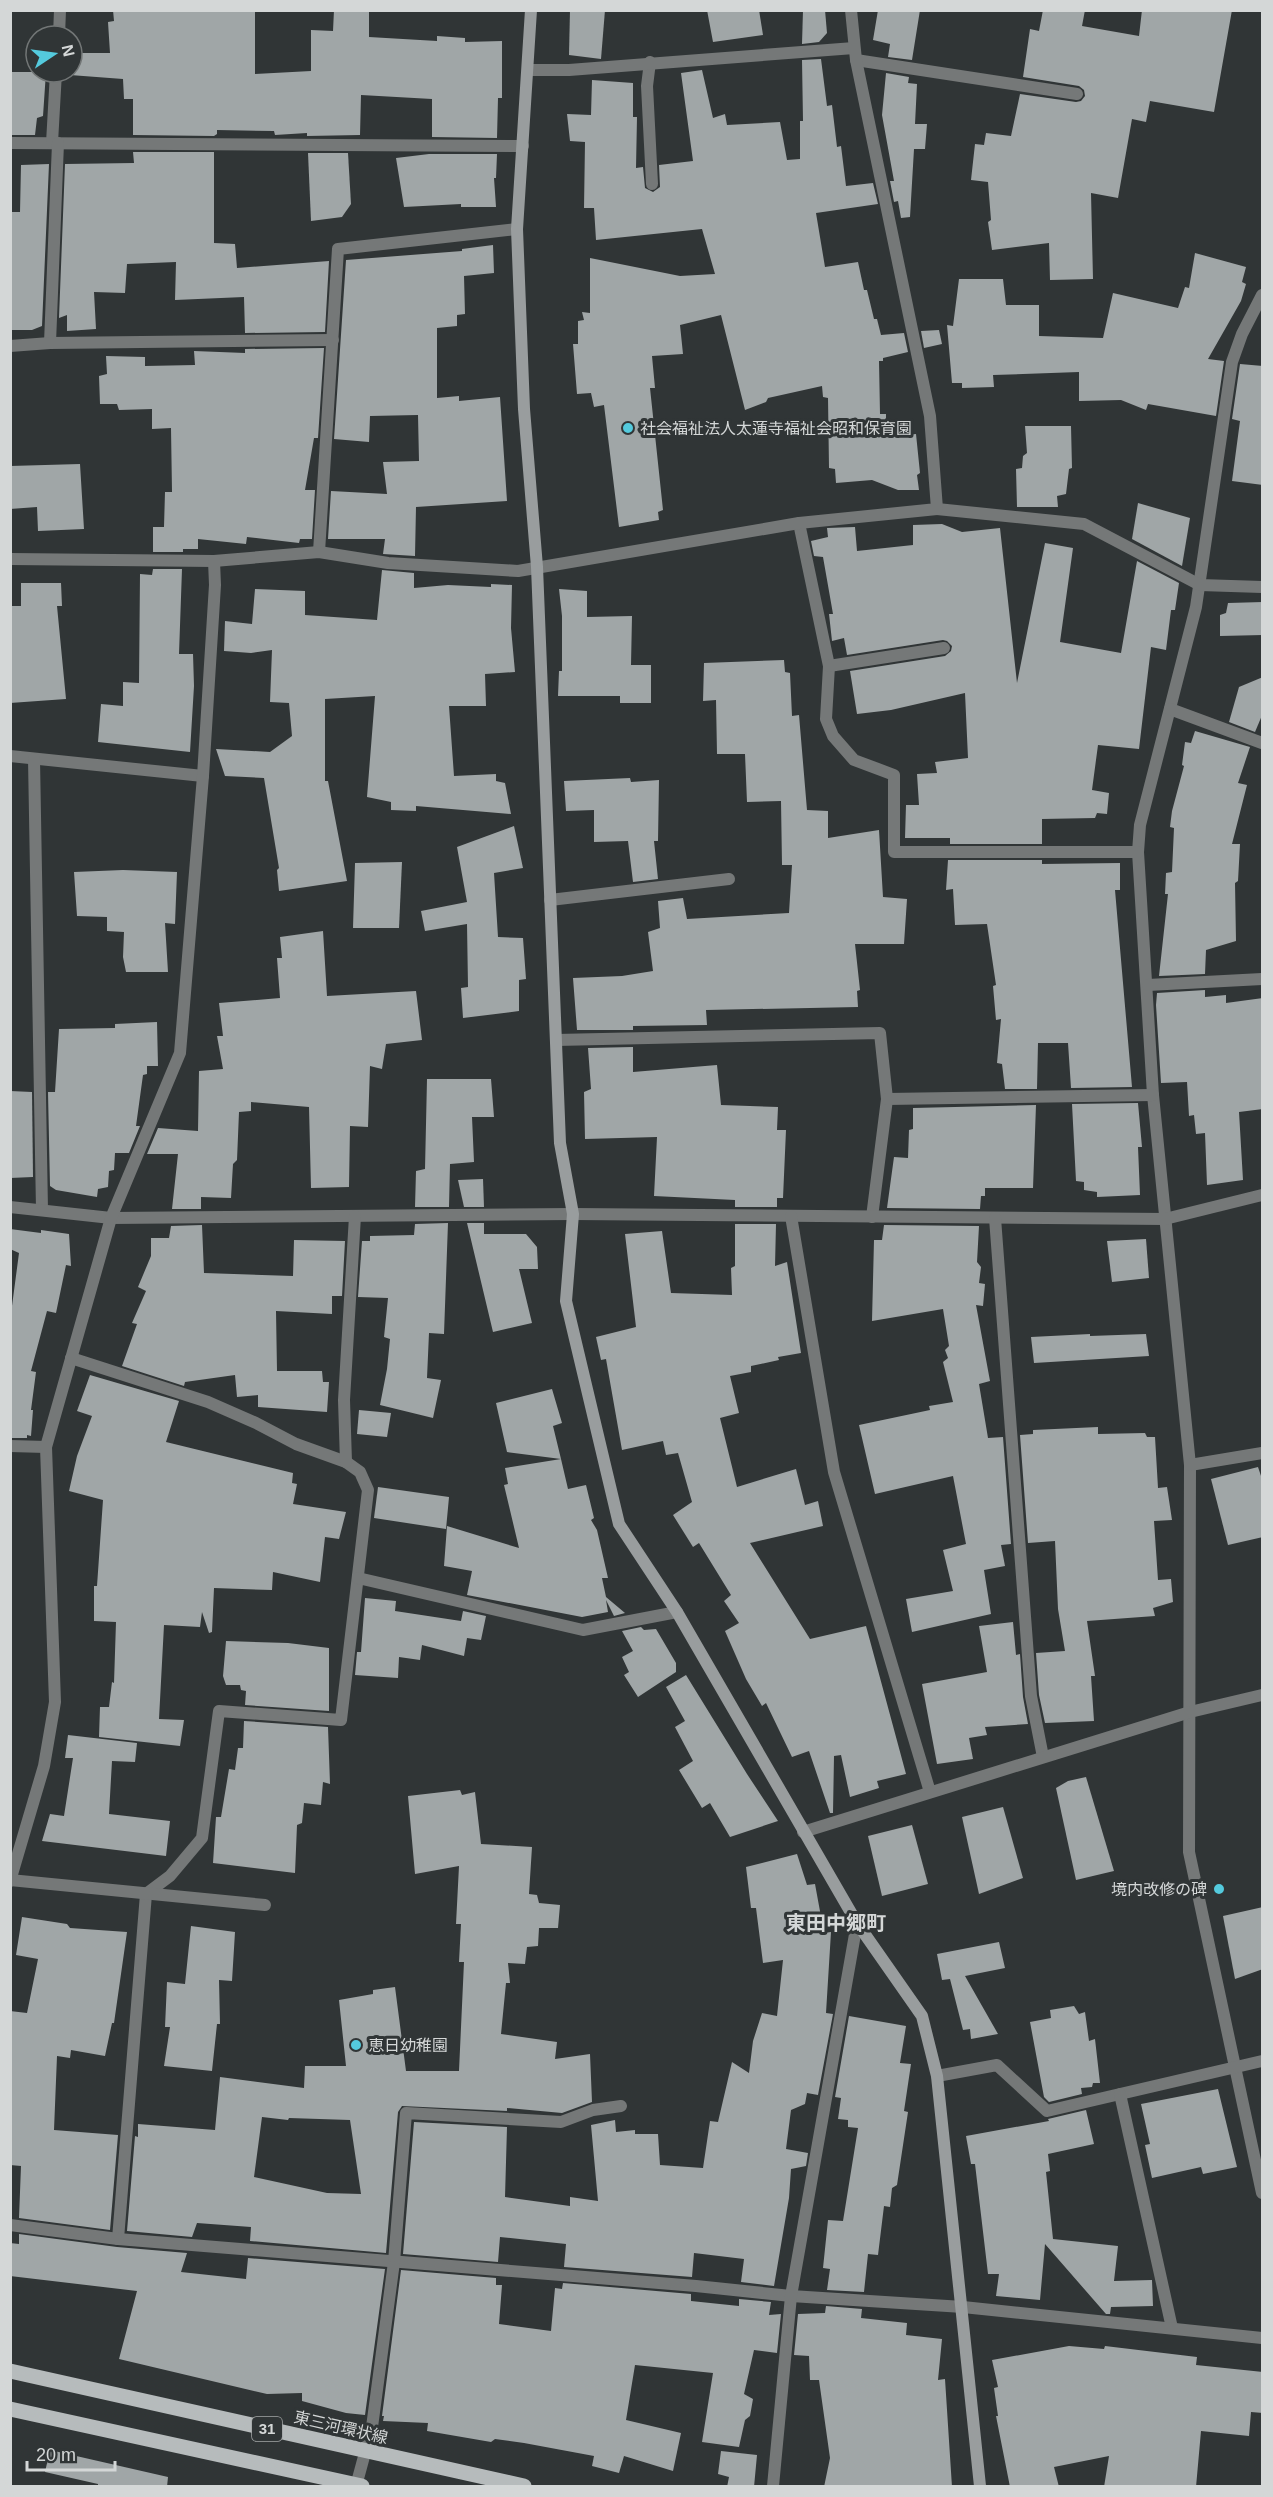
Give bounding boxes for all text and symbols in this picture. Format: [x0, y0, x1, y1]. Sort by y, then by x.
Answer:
north arrow [24, 24, 84, 84]
text: N [59, 43, 78, 58]
place label: 社会福祉法人太蓮寺福祉会昭和保育園 [640, 420, 912, 437]
marker: 社会福祉法人太蓮寺福祉会昭和保育園 [621, 421, 635, 435]
place label: 境内改修の碑 [1111, 1881, 1207, 1898]
marker: 境内改修の碑 [1212, 1882, 1226, 1896]
district label: 東田中郷町 [786, 1912, 886, 1934]
place label: 恵日幼稚園 [368, 2037, 448, 2054]
marker: 恵日幼稚園 [349, 2038, 363, 2052]
street label: 東三河環状線 [292, 2408, 390, 2447]
road number: 31 [252, 2417, 282, 2441]
scale bar [27, 2434, 116, 2472]
text: 20 m [36, 2445, 76, 2465]

